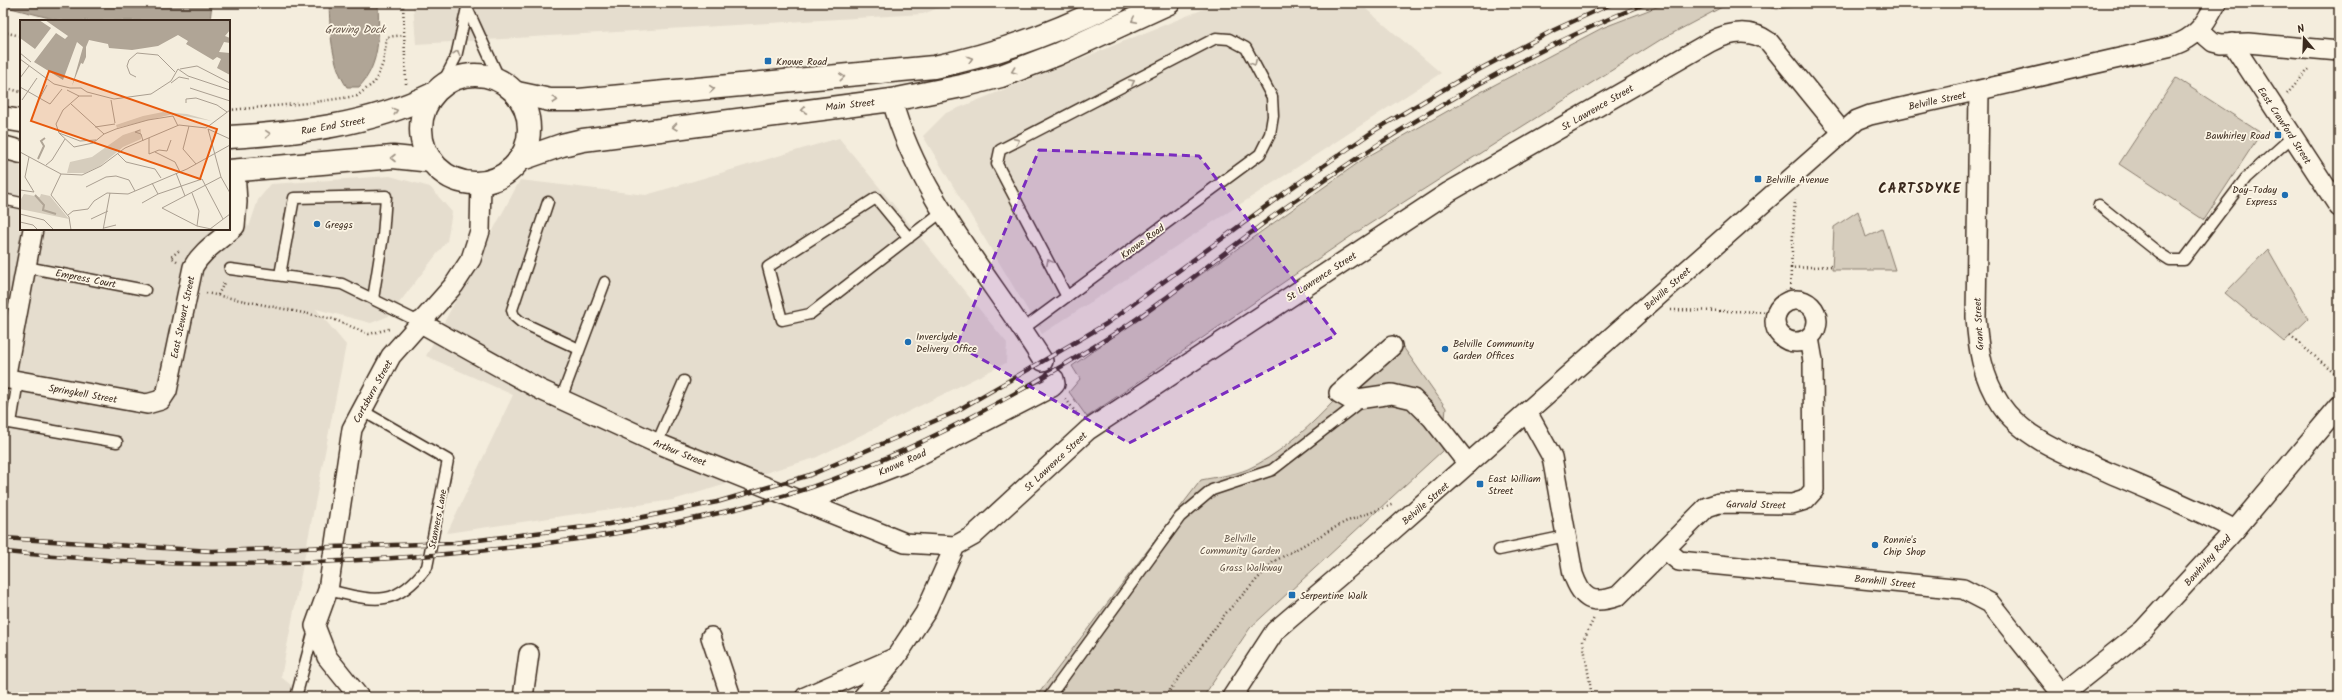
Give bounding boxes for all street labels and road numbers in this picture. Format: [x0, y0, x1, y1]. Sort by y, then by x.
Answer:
street label: St Lawrence Street [1558, 80, 1637, 135]
street label: East Crawford Street [2253, 84, 2315, 167]
street label: Belville Street [1907, 87, 1968, 115]
street label: Main Street [825, 94, 876, 116]
street label: Rue End Street [300, 112, 367, 139]
street label: Knowe Road [1117, 220, 1169, 263]
street label: St Lawrence Street [1283, 248, 1360, 306]
street label: Belville Street [1641, 263, 1695, 314]
street label: Empress Court [54, 265, 118, 293]
street label: East Stewart Street [166, 274, 200, 360]
street label: Grant Street [1970, 297, 1988, 351]
street label: Cartsburn Street [349, 357, 397, 426]
street label: Springkell Street [47, 380, 118, 408]
street label: St Lawrence Street [1020, 428, 1091, 495]
street label: Arthur Street [651, 435, 709, 471]
street label: Knowe Road [876, 445, 930, 481]
street label: Belville Street [1398, 478, 1453, 529]
street label: Stanners Lane [424, 487, 452, 550]
street label: Garvald Street [1726, 496, 1786, 514]
street label: Bawhirley Road [2180, 531, 2236, 590]
street label: Barnhill Street [1853, 571, 1917, 593]

